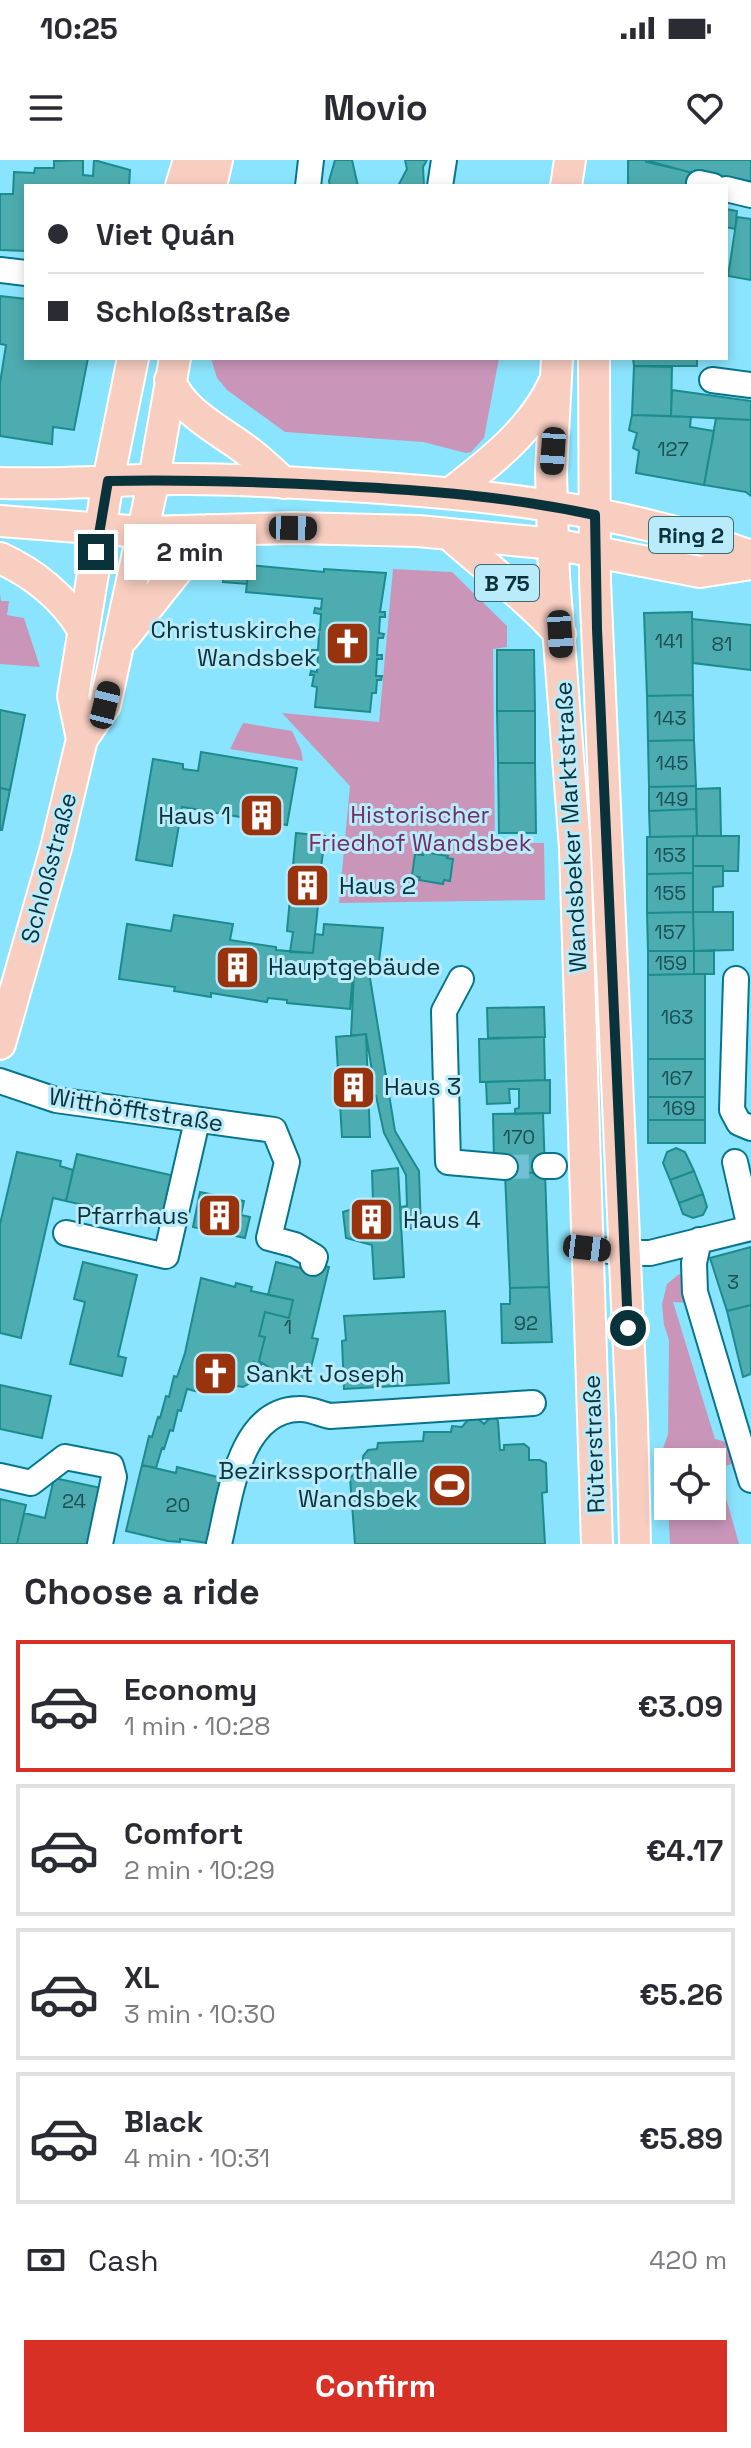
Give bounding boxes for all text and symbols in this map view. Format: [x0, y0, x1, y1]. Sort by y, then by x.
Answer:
text: 10:25 [40, 9, 118, 48]
text: Movio [323, 85, 428, 131]
icon: menu [24, 86, 68, 130]
icon: heart [683, 86, 727, 130]
text: Viet Quán [96, 215, 235, 254]
text: Schloßstraße [96, 292, 291, 331]
car [539, 426, 567, 476]
house number: 127 [657, 436, 689, 462]
car [269, 516, 317, 540]
road number: Ring 2 [649, 517, 733, 553]
callout: 2 min [124, 524, 256, 580]
route end [78, 534, 114, 570]
text: 2 min [156, 535, 224, 569]
road number: B 75 [475, 565, 539, 601]
car [546, 609, 574, 659]
place label: Christuskirche Wandsbek [151, 614, 317, 673]
church icon: Christuskirche Wandsbek [324, 620, 372, 668]
house number: 141 [655, 628, 683, 654]
house number: 81 [712, 631, 732, 657]
car [88, 679, 122, 731]
street label: Wandsbeker Marktstraße [547, 681, 594, 973]
house number: 143 [654, 705, 686, 731]
house number: 145 [656, 750, 688, 776]
house number: 149 [655, 786, 689, 812]
street label: Schloßstraße [14, 789, 84, 947]
building icon: Haus 1 [238, 792, 286, 840]
park label: Historischer Friedhof Wandsbek [308, 799, 532, 858]
place label: Haus 1 [158, 800, 231, 831]
house number: 153 [654, 842, 686, 868]
building icon: Haus 2 [284, 862, 332, 910]
place label: Haus 2 [339, 870, 416, 901]
house number: 155 [654, 880, 686, 906]
house number: 157 [654, 919, 686, 945]
building icon: Hauptgebäude [213, 943, 261, 991]
house number: 159 [655, 950, 687, 976]
place label: Hauptgebäude [268, 951, 440, 982]
house number: 163 [661, 1004, 693, 1030]
building icon: Haus 3 [329, 1063, 377, 1111]
house number: 167 [661, 1065, 693, 1091]
place label: Haus 3 [384, 1071, 461, 1102]
street label: Witthöfftstraße [47, 1080, 226, 1139]
house number: 169 [663, 1095, 695, 1121]
house number: 170 [503, 1124, 535, 1150]
building icon: Pfarrhaus [196, 1192, 244, 1240]
building icon: Haus 4 [348, 1196, 396, 1244]
place label: Pfarrhaus [77, 1200, 189, 1231]
place label: Haus 4 [403, 1204, 481, 1235]
car [562, 1233, 612, 1263]
house number: 3 [727, 1269, 739, 1295]
house number: 92 [514, 1310, 538, 1336]
route start [610, 1310, 646, 1346]
house number: 1 [284, 1314, 292, 1340]
church icon: Sankt Joseph [191, 1350, 239, 1398]
place label: Sankt Joseph [246, 1358, 405, 1389]
street label: Rüterstraße [576, 1374, 611, 1514]
map controls [654, 1448, 726, 1520]
button: locate [654, 1448, 726, 1520]
place label: Bezirkssporthalle Wandsbek [218, 1455, 418, 1514]
sports icon: Bezirkssporthalle Wandsbek [425, 1461, 473, 1509]
house number: 24 [62, 1488, 86, 1514]
house number: 20 [166, 1492, 190, 1518]
text: Choose a ride [24, 1569, 260, 1615]
icon: car [28, 1670, 100, 1742]
text: Economy [124, 1670, 257, 1709]
text: €3.09 [638, 1687, 723, 1726]
text: 1 min · 10:28 [124, 1709, 270, 1743]
icon: car [28, 1814, 100, 1886]
text: Comfort [124, 1814, 243, 1853]
text: €4.17 [646, 1831, 723, 1870]
text: 2 min · 10:29 [124, 1853, 275, 1887]
icon: car [28, 1958, 100, 2030]
text: XL [124, 1958, 160, 1997]
text: €5.26 [639, 1975, 723, 2014]
text: 3 min · 10:30 [124, 1997, 276, 2031]
icon: car [28, 2102, 100, 2174]
text: Black [124, 2102, 203, 2141]
text: €5.89 [639, 2119, 723, 2158]
text: 4 min · 10:31 [124, 2141, 270, 2175]
icon: cash [24, 2238, 68, 2282]
text: Cash [88, 2241, 159, 2280]
text: 420 m [649, 2243, 727, 2277]
button: Confirm [24, 2340, 727, 2432]

